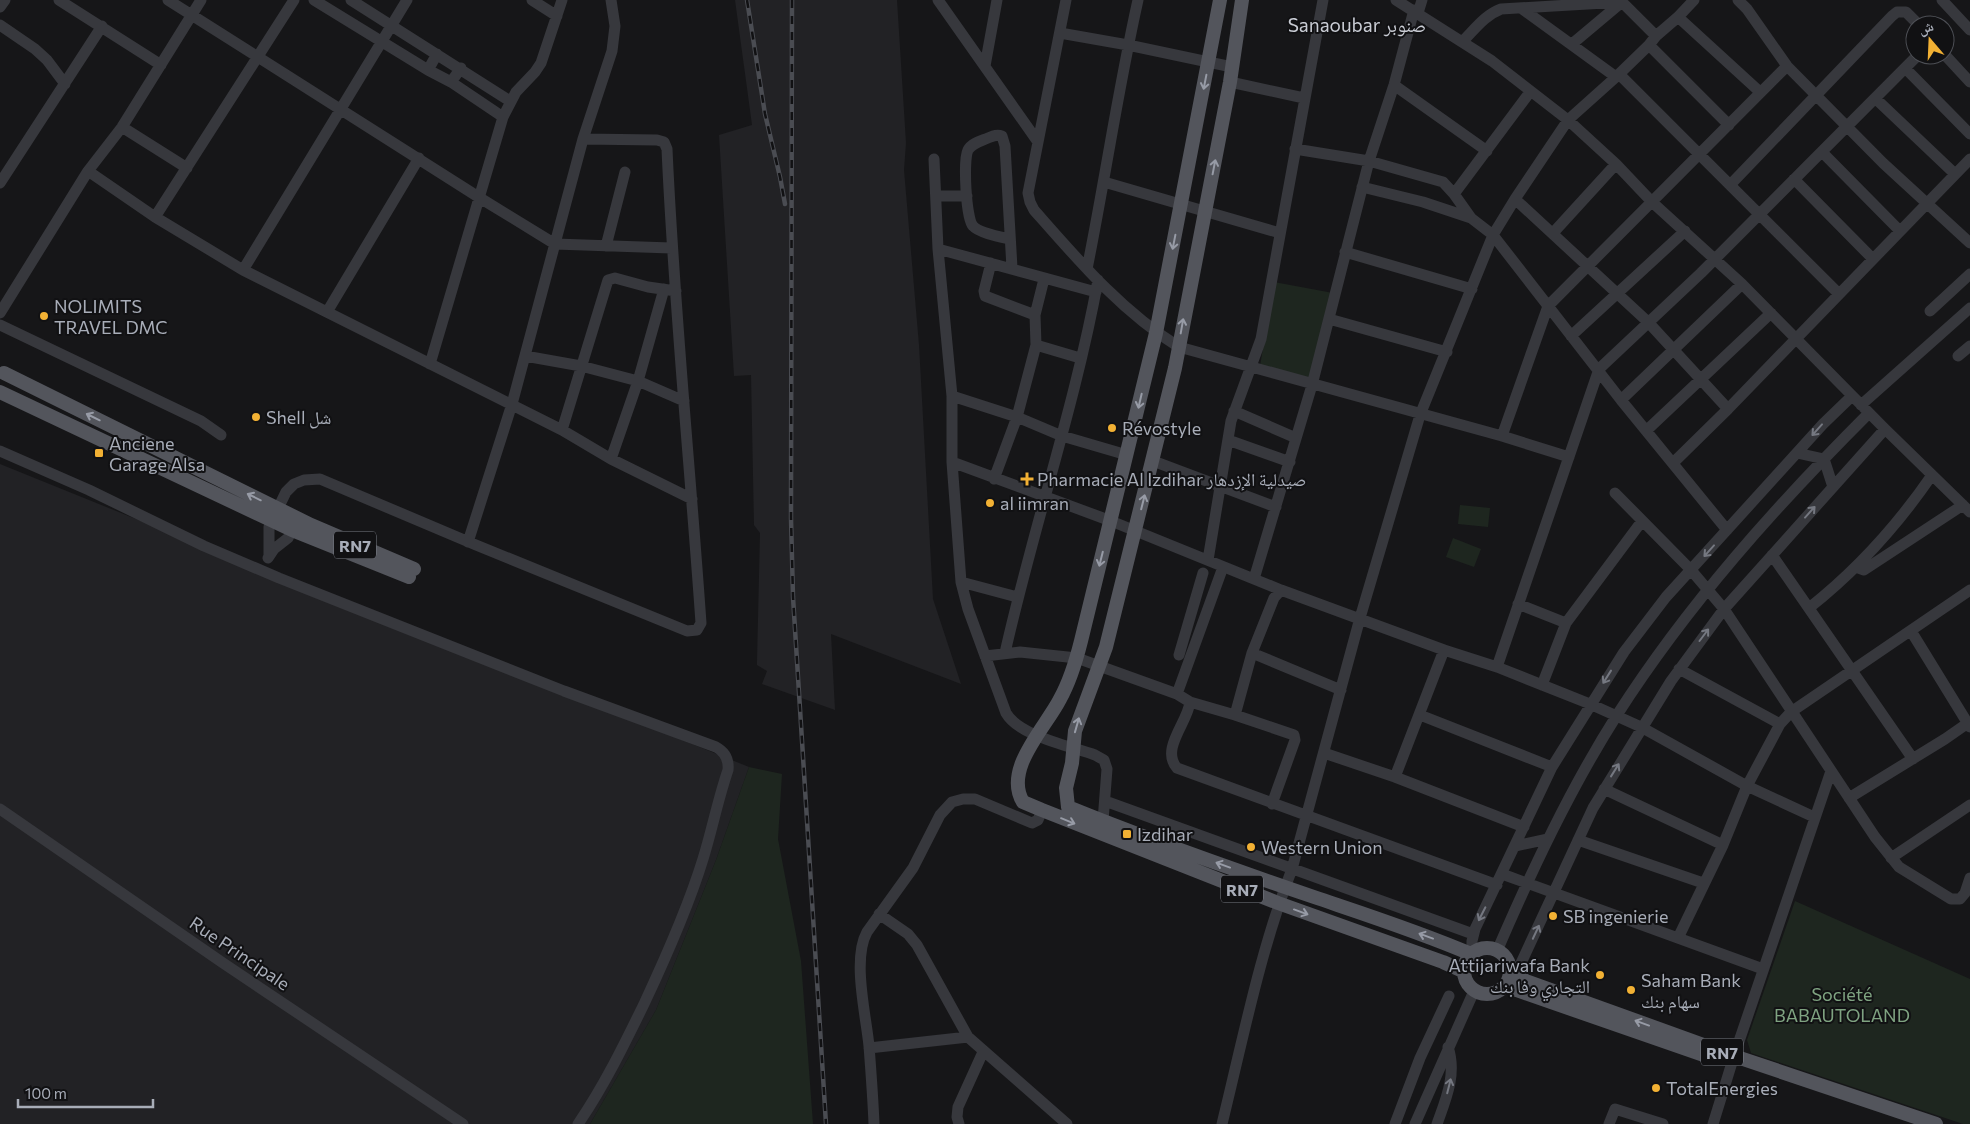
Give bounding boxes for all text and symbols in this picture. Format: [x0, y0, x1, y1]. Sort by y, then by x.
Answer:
district label: Sanaoubar صنوبر [1288, 13, 1426, 37]
north arrow [1905, 15, 1955, 65]
text: ش [1916, 17, 1936, 39]
one-way arrow [1199, 74, 1209, 90]
one-way arrow [1209, 159, 1219, 175]
one-way arrow [1169, 233, 1178, 249]
place label: NOLIMITS TRAVEL DMC [54, 295, 168, 338]
marker: NOLIMITS TRAVEL DMC [38, 310, 50, 322]
one-way arrow [1178, 319, 1188, 335]
one-way arrow [1135, 392, 1144, 408]
place label: Shell شل [266, 406, 331, 429]
marker: Shell شل [250, 411, 262, 423]
one-way arrow [85, 412, 100, 422]
place label: Révostyle [1122, 417, 1201, 439]
marker: Révostyle [1106, 422, 1118, 434]
one-way arrow [1812, 424, 1823, 437]
place label: Anciene Garage Alsa [109, 432, 205, 475]
marker: Anciene Garage Alsa [93, 447, 105, 459]
place label: Pharmacie Al Izdihar صيدلية الإزدهار [1037, 468, 1306, 491]
marker: Pharmacie Al Izdihar صيدلية الإزدهار [1021, 473, 1033, 485]
one-way arrow [247, 492, 262, 501]
place label: al iimran [1000, 492, 1069, 514]
one-way arrow [1139, 494, 1148, 510]
marker: al iimran [984, 497, 996, 509]
one-way arrow [1805, 505, 1816, 518]
road number: RN7 [334, 532, 376, 558]
one-way arrow [1703, 544, 1714, 557]
one-way arrow [1096, 550, 1105, 566]
one-way arrow [1699, 629, 1710, 642]
one-way arrow [1602, 670, 1612, 684]
one-way arrow [1073, 717, 1083, 733]
one-way arrow [1610, 764, 1620, 778]
one-way arrow [1060, 817, 1075, 826]
place label: Izdihar [1137, 823, 1193, 845]
marker: Izdihar [1121, 828, 1133, 840]
place label: Western Union [1261, 836, 1383, 858]
marker: Western Union [1245, 841, 1257, 853]
one-way arrow [1216, 860, 1231, 869]
road number: RN7 [1221, 876, 1263, 902]
place label: SB ingenierie [1563, 905, 1668, 927]
one-way arrow [1477, 906, 1487, 921]
one-way arrow [1293, 908, 1308, 917]
marker: SB ingenierie [1547, 910, 1559, 922]
street label: Rue Principale [186, 911, 294, 995]
one-way arrow [1531, 925, 1541, 940]
one-way arrow [1419, 931, 1434, 940]
place label: Attijariwafa Bank التجاري وفا بنك [1449, 954, 1590, 1002]
marker: Attijariwafa Bank التجاري وفا بنك [1594, 969, 1606, 981]
place label: Saham Bank سهام بنك [1641, 969, 1741, 1014]
park label: Société BABAUTOLAND [1774, 983, 1910, 1026]
marker: Saham Bank سهام بنك [1625, 984, 1637, 996]
one-way arrow [1635, 1018, 1650, 1027]
road number: RN7 [1701, 1038, 1743, 1066]
scale bar [18, 1076, 152, 1108]
place label: TotalEnergies [1666, 1077, 1778, 1099]
one-way arrow [1445, 1079, 1454, 1095]
marker: TotalEnergies [1650, 1082, 1662, 1094]
text: 100 m [25, 1084, 67, 1102]

